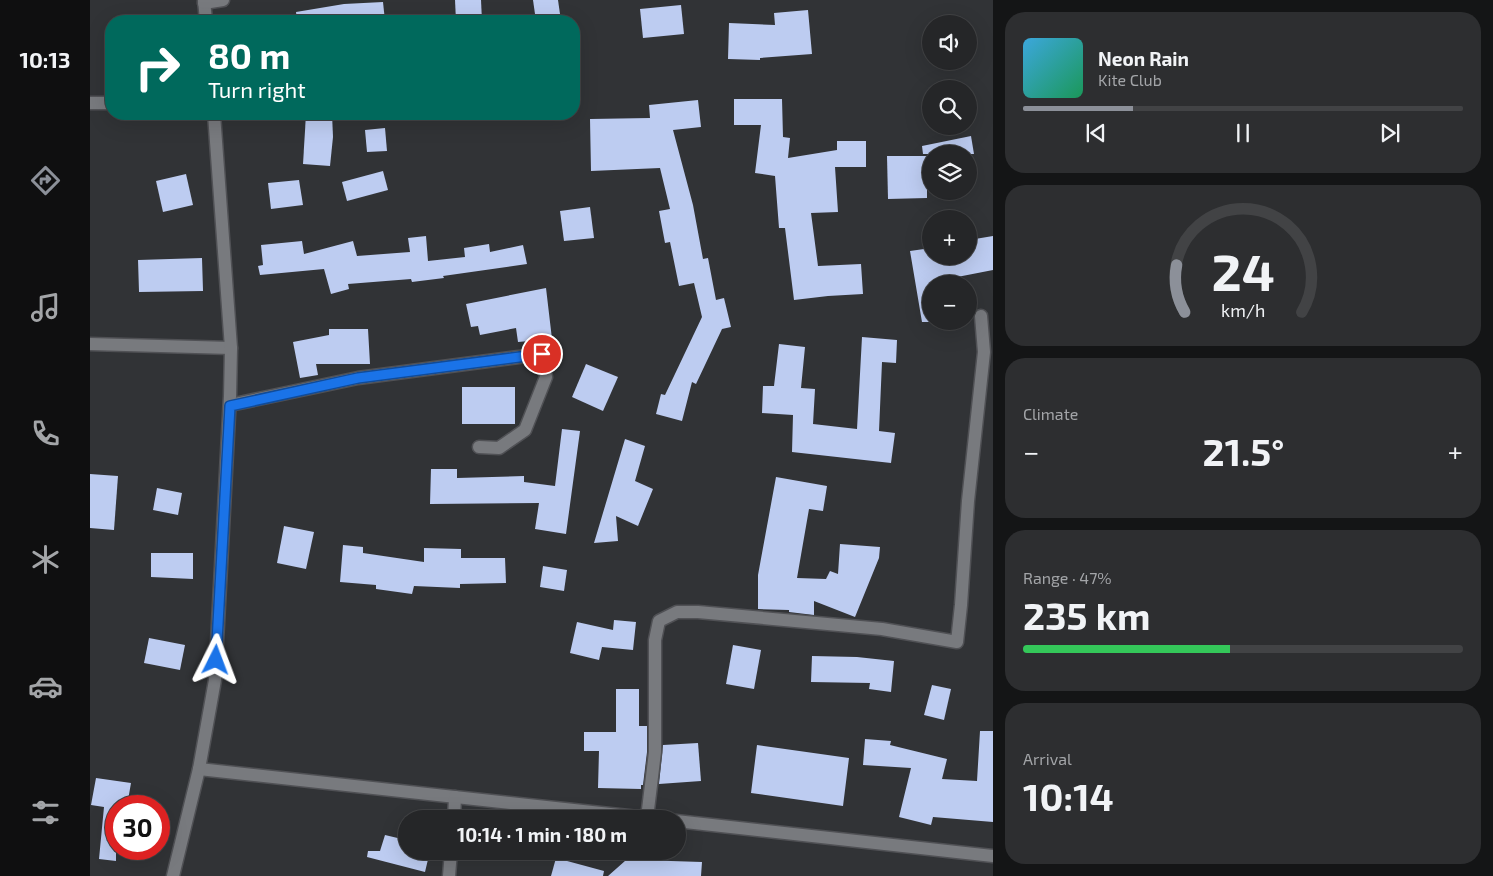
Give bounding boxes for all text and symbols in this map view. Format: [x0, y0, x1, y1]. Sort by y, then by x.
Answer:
map controls [922, 15, 977, 330]
button: sound [922, 15, 977, 70]
text: 80 m [208, 34, 290, 76]
icon: right [125, 35, 190, 100]
text: 10:13 [19, 46, 71, 72]
text: Neon Rain [1098, 47, 1189, 70]
text: Kite Club [1098, 70, 1162, 89]
text: Turn right [208, 76, 306, 102]
button: search [922, 80, 977, 135]
icon: previous [1082, 119, 1110, 147]
icon: pause [1229, 119, 1257, 147]
icon: next [1376, 119, 1404, 147]
button: layers [922, 145, 977, 200]
icon: directions [28, 163, 63, 198]
button: + [922, 210, 977, 265]
text: 24 [1211, 239, 1275, 301]
button: − [922, 275, 977, 330]
icon: music [28, 290, 63, 325]
text: km/h [1221, 299, 1265, 321]
pin [521, 333, 563, 375]
icon: arrive [528, 340, 556, 368]
text: Climate [1023, 404, 1078, 423]
icon: phone [28, 416, 63, 451]
text: 21.5° [1203, 428, 1284, 474]
text: − [1023, 434, 1039, 468]
text: + [1448, 434, 1463, 468]
icon: climate [28, 542, 63, 577]
text: Range · 47% [1023, 568, 1112, 587]
text: 235 km [1023, 592, 1151, 638]
position arrow [189, 633, 241, 685]
icon: car [28, 669, 63, 704]
text: Arrival [1023, 749, 1072, 768]
text: 10:14 [1023, 773, 1114, 819]
icon: filters [28, 795, 63, 830]
speed limit sign: 30 [105, 795, 170, 860]
text: 10:14 · 1 min · 180 m [457, 823, 627, 846]

